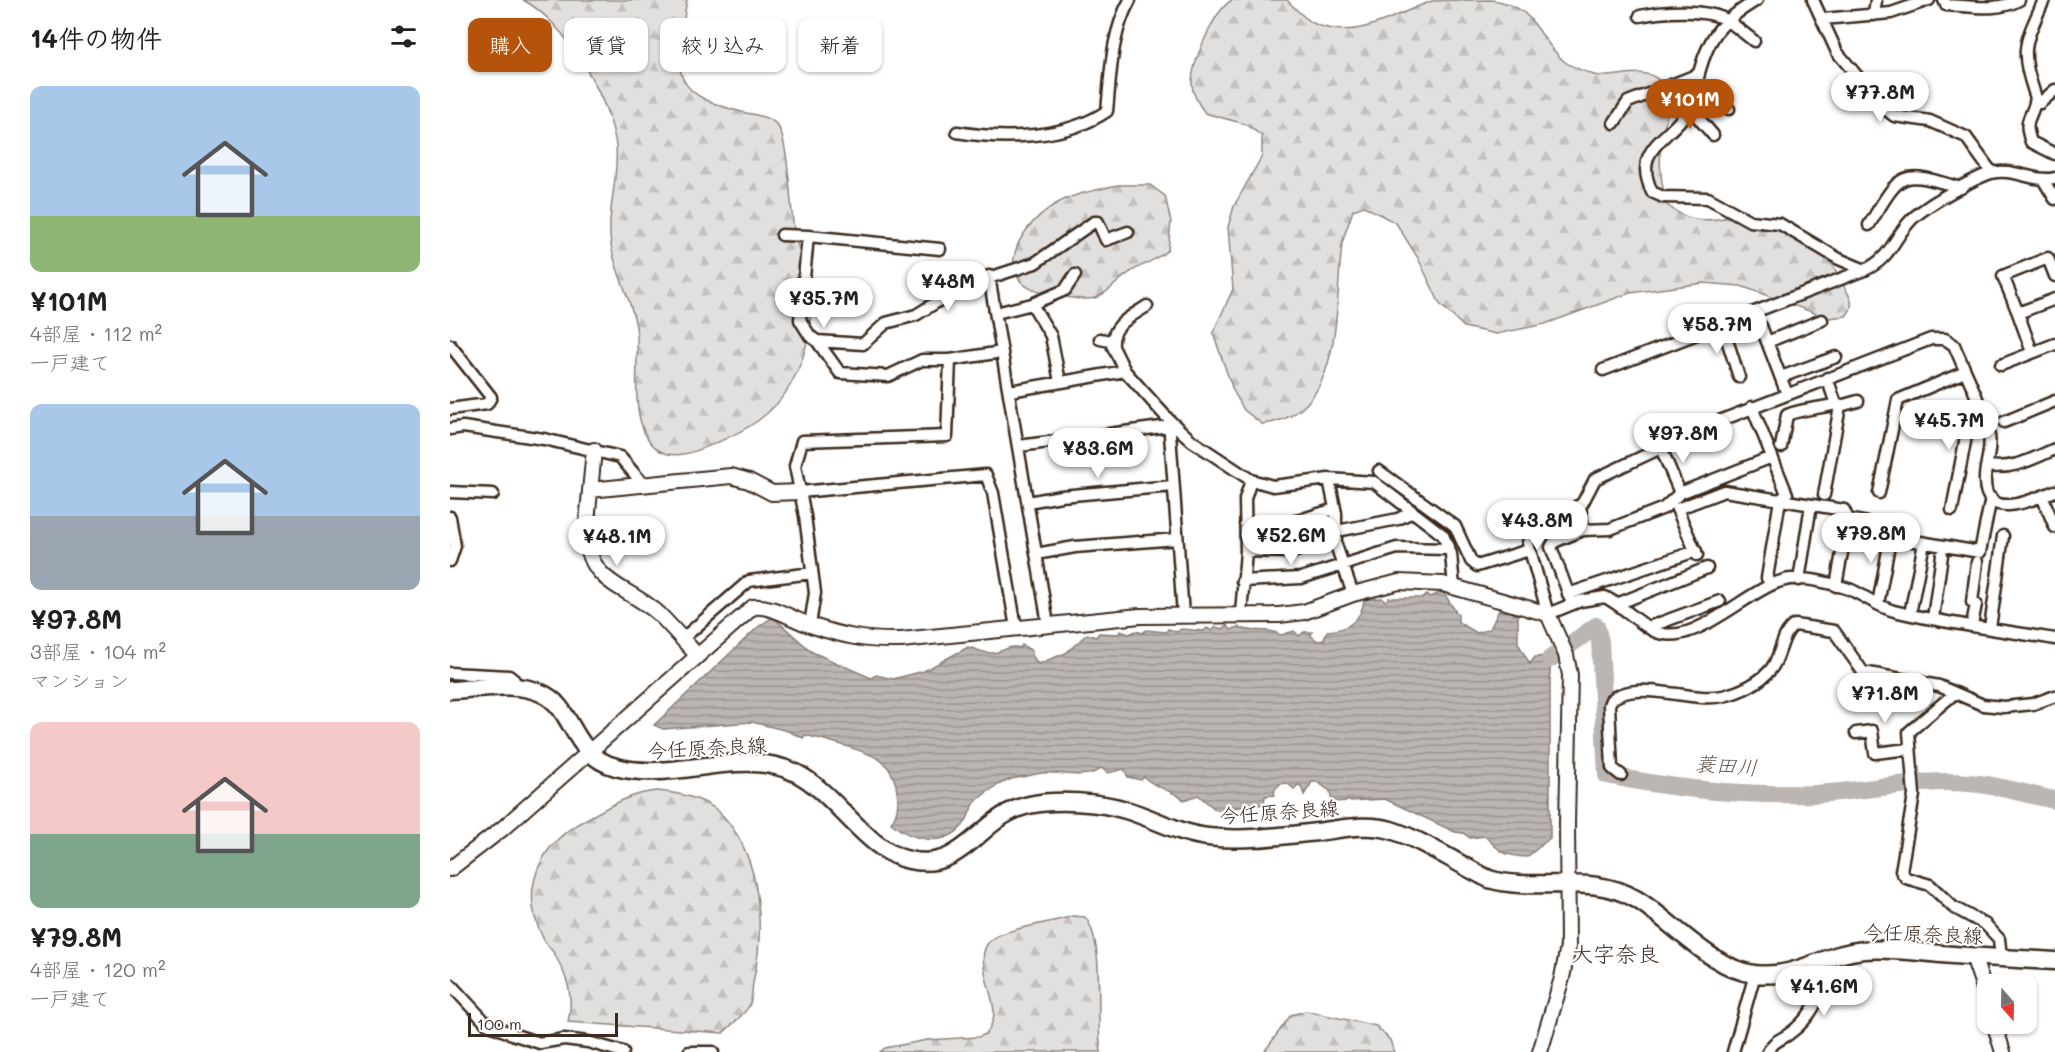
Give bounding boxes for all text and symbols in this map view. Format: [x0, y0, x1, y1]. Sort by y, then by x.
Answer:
chip: 購入 [468, 18, 552, 72]
chip: 賃貸 [564, 18, 648, 72]
chip: 絞り込み [660, 18, 786, 72]
chip: 新着 [798, 18, 882, 72]
icon: filters [387, 20, 420, 53]
text: 14件の物件 [30, 21, 162, 55]
pin: ¥77.8M [1831, 72, 1929, 123]
text: ¥77.8M [1845, 78, 1915, 104]
pin: ¥101M [1648, 79, 1732, 130]
text: ¥101M [1660, 85, 1720, 111]
icon: home [171, 125, 279, 233]
pin: ¥48M [912, 261, 984, 312]
text: ¥48M [921, 267, 975, 293]
pin: ¥35.7M [775, 278, 873, 329]
text: ¥101M [30, 284, 108, 318]
text: ¥35.7M [789, 284, 859, 310]
pin: ¥58.7M [1668, 304, 1766, 355]
text: ¥58.7M [1682, 310, 1752, 336]
text: 4部屋 · 112 m² [30, 320, 162, 346]
text: 一戸建て [30, 349, 110, 375]
pin: ¥45.7M [1900, 400, 1998, 451]
text: ¥45.7M [1914, 406, 1984, 432]
pin: ¥97.8M [1634, 413, 1732, 464]
text: ¥97.8M [1648, 419, 1719, 445]
pin: ¥83.6M [1049, 428, 1147, 479]
text: ¥83.6M [1062, 434, 1134, 460]
icon: home [171, 443, 279, 551]
pin: ¥43.8M [1488, 500, 1586, 551]
text: ¥43.8M [1501, 506, 1573, 532]
pin: ¥79.8M [1822, 513, 1920, 564]
pin: ¥52.6M [1242, 515, 1340, 566]
pin: ¥48.1M [568, 516, 666, 567]
text: ¥79.8M [1836, 519, 1907, 545]
text: ¥52.6M [1256, 521, 1326, 547]
text: ¥48.1M [582, 522, 652, 548]
text: ¥97.8M [30, 602, 122, 636]
text: 3部屋 · 104 m² [30, 638, 166, 664]
text: マンション [30, 667, 129, 693]
pin: ¥71.8M [1836, 673, 1934, 724]
text: ¥71.8M [1851, 679, 1919, 705]
street label: 今任原奈良線 [646, 731, 768, 763]
water label: 蓑田川 [1694, 749, 1758, 780]
icon: home [171, 761, 279, 869]
street label: 今任原奈良線 [1218, 794, 1340, 828]
street label: 今任原奈良線 [1863, 918, 1983, 948]
text: ¥79.8M [30, 920, 122, 954]
district label: 大字奈良 [1571, 939, 1659, 968]
text: 4部屋 · 120 m² [30, 956, 166, 982]
pin: ¥41.6M [1775, 966, 1873, 1017]
text: ¥41.6M [1789, 972, 1859, 998]
north arrow [1977, 974, 2037, 1034]
map controls [1977, 974, 2037, 1034]
text: 一戸建て [30, 985, 110, 1011]
scale bar [468, 1010, 618, 1038]
text: 100 m [477, 1013, 522, 1034]

